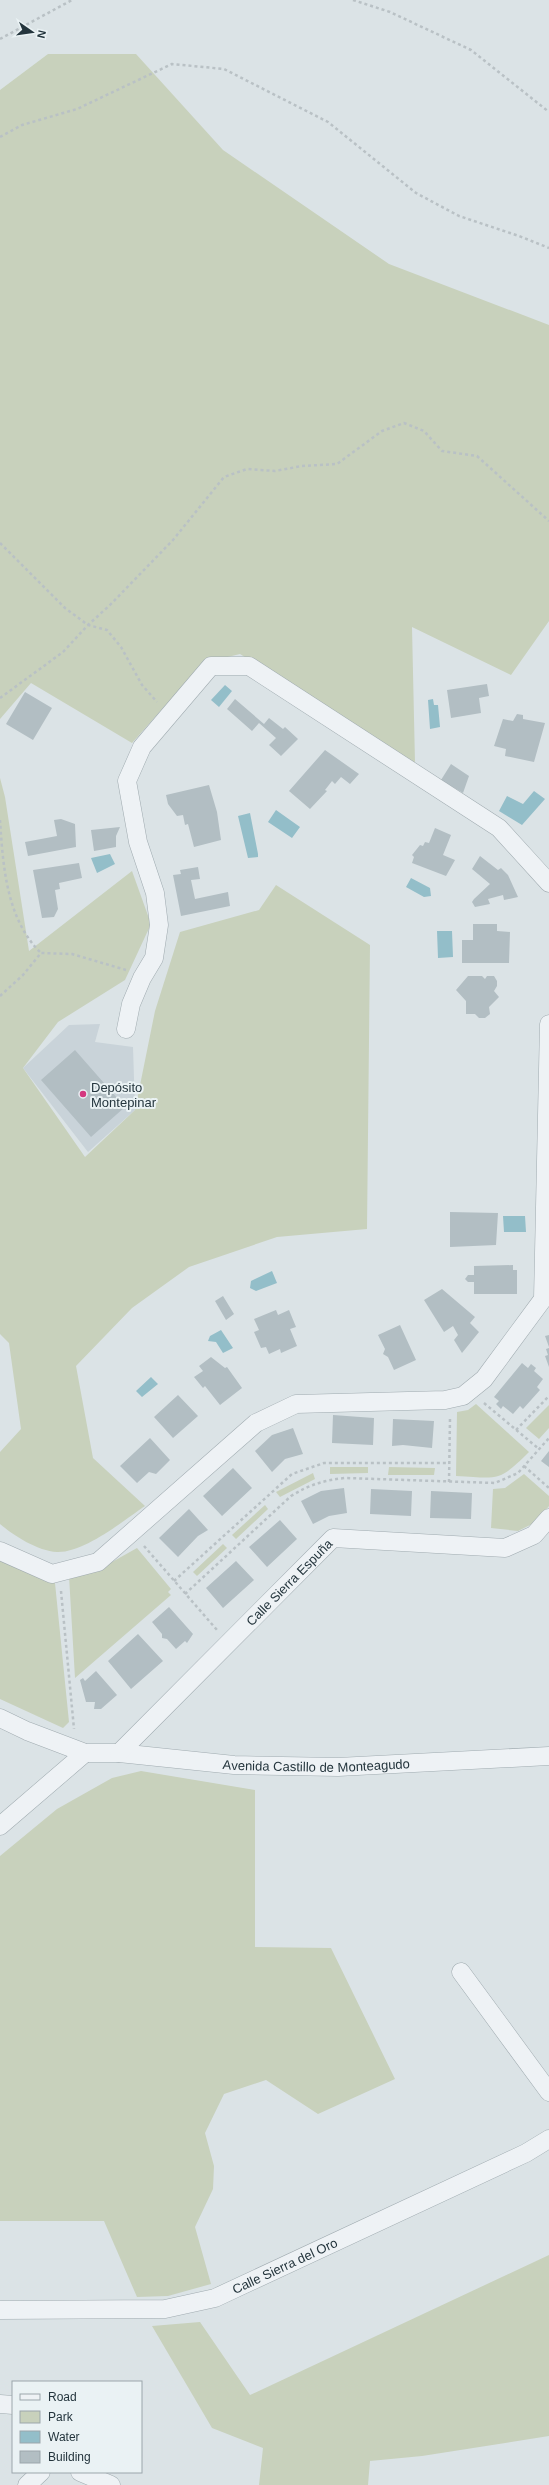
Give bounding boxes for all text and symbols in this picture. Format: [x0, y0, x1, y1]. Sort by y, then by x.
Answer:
north arrow [12, 12, 52, 52]
text: N [35, 29, 48, 40]
place label: Depósito Montepinar [91, 1080, 157, 1110]
marker: Depósito Montepinar [78, 1089, 88, 1099]
street label: Calle Sierra Espuña [243, 1536, 336, 1629]
street label: Avenida Castillo de Monteagudo [222, 1756, 410, 1775]
street label: Calle Sierra del Oro [230, 2235, 340, 2297]
legend [12, 2381, 142, 2473]
text: Road [48, 2390, 77, 2404]
text: Park [48, 2410, 74, 2424]
text: Water [48, 2430, 80, 2444]
text: Building [48, 2450, 91, 2464]

